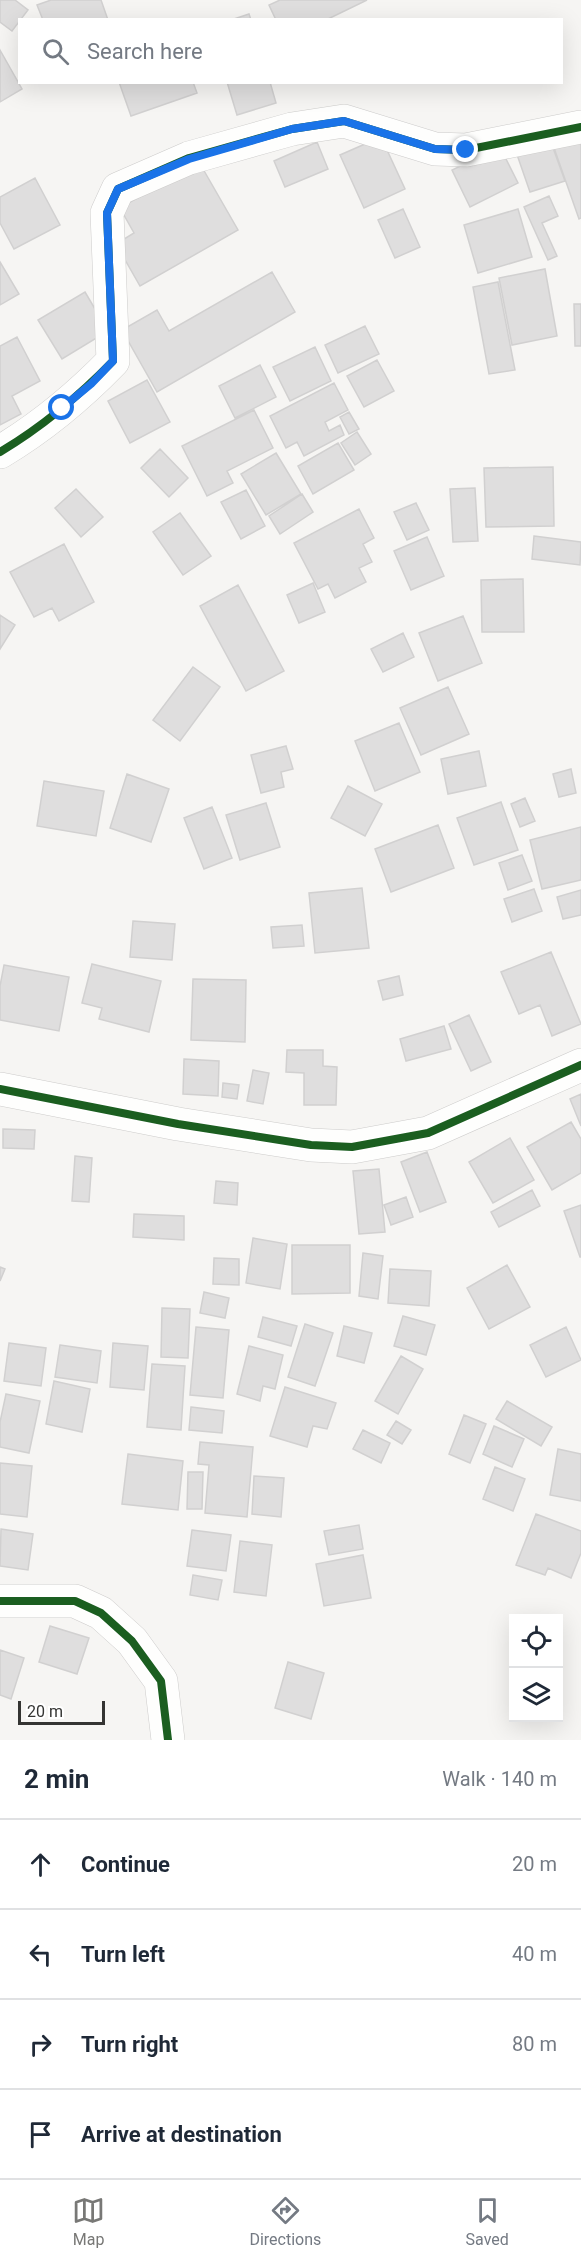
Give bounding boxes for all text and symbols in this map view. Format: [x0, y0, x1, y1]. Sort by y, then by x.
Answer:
search box [18, 18, 563, 84]
icon: search [39, 35, 72, 68]
text: Search here [87, 39, 203, 64]
route end [452, 136, 478, 162]
route start [48, 394, 74, 420]
map controls [509, 1614, 563, 1722]
button: locate [509, 1614, 563, 1668]
button: layers [509, 1668, 563, 1722]
scale bar [18, 1698, 105, 1726]
text: 20 m [27, 1702, 63, 1721]
text: 2 min [24, 1764, 89, 1794]
text: Walk · 140 m [442, 1767, 557, 1791]
icon: ahead [24, 1848, 57, 1881]
text: Continue [81, 1852, 170, 1877]
text: 20 m [512, 1852, 557, 1876]
icon: left [24, 1938, 57, 1971]
text: Turn left [81, 1942, 165, 1967]
text: 40 m [512, 1942, 557, 1966]
icon: right [24, 2028, 57, 2061]
text: Turn right [81, 2032, 178, 2057]
text: 80 m [512, 2032, 557, 2056]
icon: arrive [24, 2118, 57, 2151]
text: Arrive at destination [81, 2122, 282, 2147]
tab: Map [72, 2194, 105, 2249]
tab: Directions [249, 2194, 321, 2249]
tab: Saved [466, 2194, 509, 2249]

